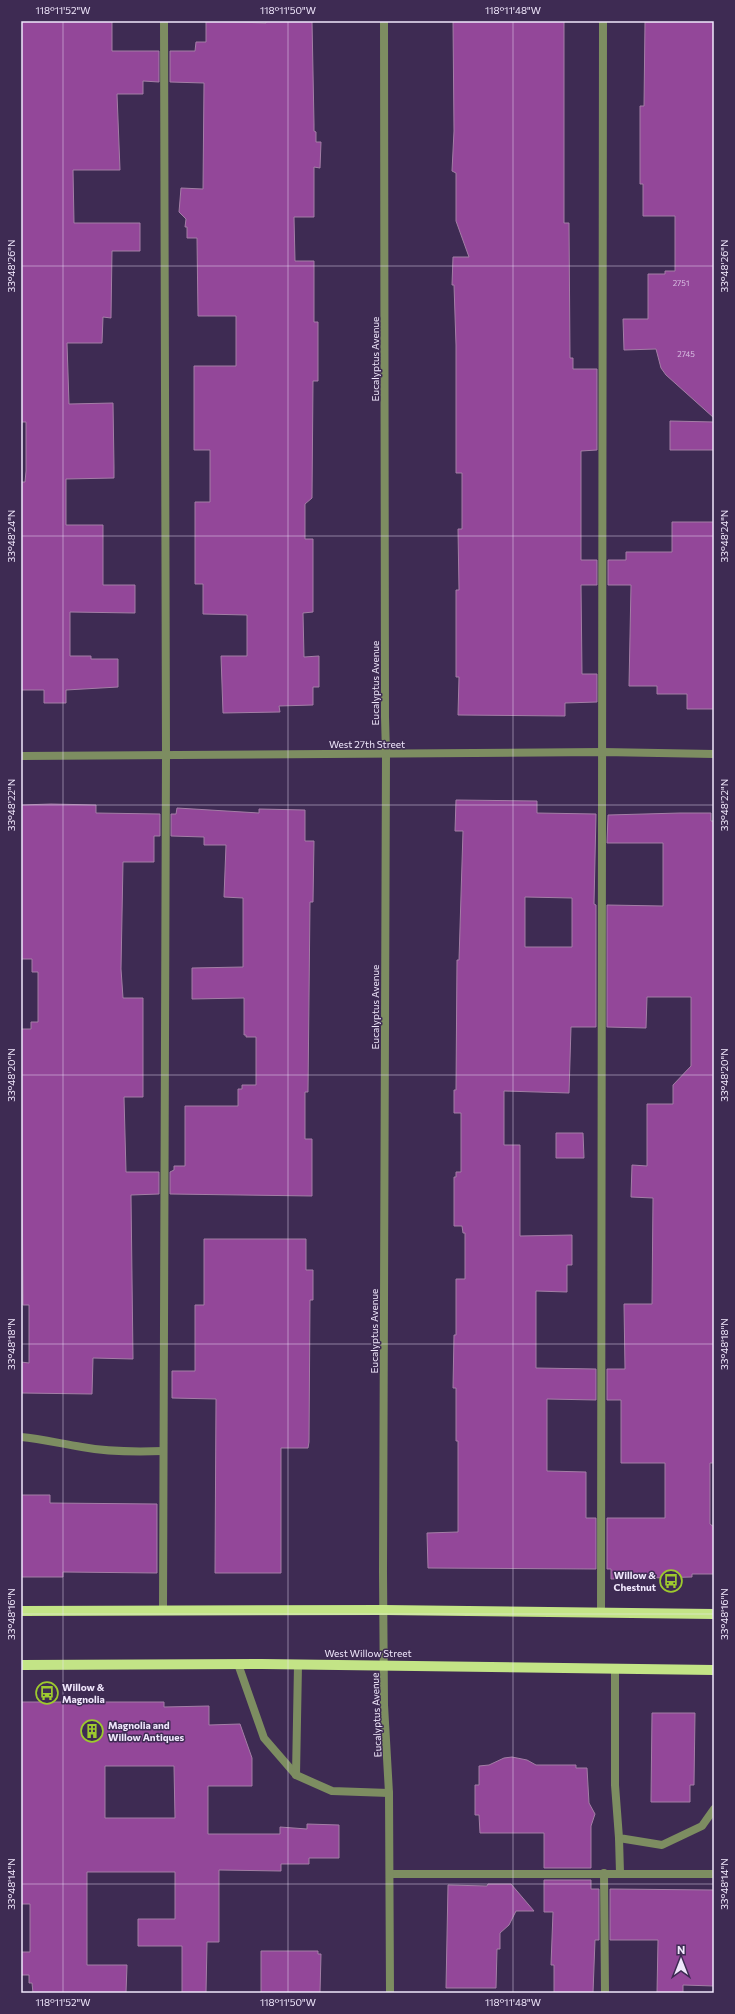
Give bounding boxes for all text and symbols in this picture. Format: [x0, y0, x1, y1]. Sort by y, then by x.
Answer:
text: 118°11'52"W [35, 4, 91, 16]
text: 118°11'50"W [260, 4, 316, 16]
text: 118°11'48"W [485, 4, 541, 16]
text: 33°48'26"N [5, 239, 17, 293]
text: 33°48'26"N [718, 239, 730, 293]
house number: 2751 [673, 278, 689, 288]
street label: Eucalyptus Avenue [369, 317, 381, 401]
house number: 2745 [677, 349, 695, 359]
text: 33°48'24"N [5, 510, 17, 562]
text: 33°48'24"N [718, 510, 730, 562]
street label: Eucalyptus Avenue [369, 641, 381, 725]
street label: West 27th Street [329, 738, 405, 750]
text: 33°48'22"N [5, 779, 17, 831]
text: 33°48'22"N [718, 779, 730, 831]
street label: Eucalyptus Avenue [369, 965, 381, 1049]
text: 33°48'20"N [5, 1048, 17, 1102]
text: 33°48'20"N [718, 1048, 730, 1102]
street label: Eucalyptus Avenue [368, 1289, 380, 1373]
text: 33°48'18"N [5, 1318, 17, 1370]
text: 33°48'18"N [718, 1318, 730, 1370]
bus stop icon: Willow & Chestnut [658, 1568, 684, 1594]
place label: Willow & Chestnut [614, 1569, 656, 1593]
text: 33°48'16"N [5, 1588, 17, 1640]
text: 33°48'16"N [718, 1588, 730, 1640]
street label: West Willow Street [324, 1647, 412, 1659]
street label: Eucalyptus Avenue [369, 1672, 383, 1758]
bus stop icon: Willow & Magnolia [34, 1680, 60, 1706]
place label: Willow & Magnolia [62, 1681, 105, 1705]
building icon: Magnolia and Willow Antiques [79, 1718, 105, 1744]
place label: Magnolia and Willow Antiques [108, 1719, 185, 1743]
text: 33°48'14"N [5, 1858, 17, 1910]
text: 33°48'14"N [718, 1858, 730, 1910]
north arrow [661, 1940, 701, 1980]
text: N [677, 1943, 685, 1956]
text: 118°11'52"W [35, 1996, 91, 2008]
text: 118°11'50"W [260, 1996, 316, 2008]
text: 118°11'48"W [485, 1996, 541, 2008]

